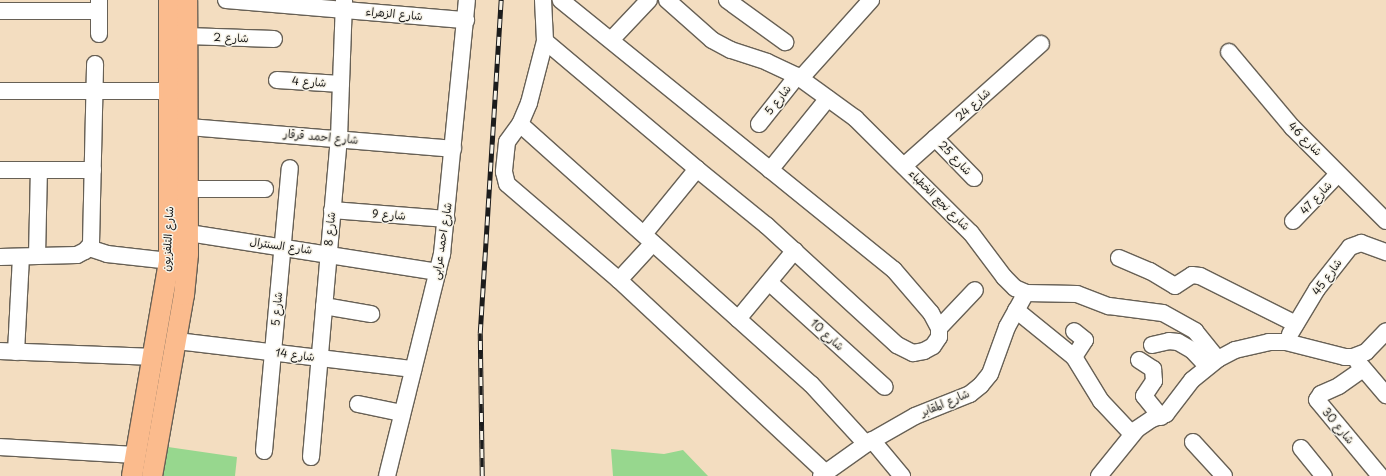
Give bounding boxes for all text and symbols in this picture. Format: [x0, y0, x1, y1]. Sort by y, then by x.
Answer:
street label: شارع الزهراء [365, 5, 423, 23]
street label: شارع 2 [213, 31, 249, 45]
street label: شارع 4 [291, 74, 327, 90]
street label: شارع 5 [762, 82, 794, 118]
street label: شارع 24 [953, 86, 993, 124]
street label: شارع 46 [1285, 119, 1325, 159]
street label: شارع احمد قرقار [283, 127, 359, 147]
street label: شارع 25 [936, 138, 974, 178]
street label: شارع نجع الخطباء [906, 167, 972, 233]
street label: شارع 47 [1297, 179, 1335, 217]
street label: شارع احمد عرابى [429, 201, 455, 281]
street label: شارع التلفزيون [160, 206, 176, 272]
street label: شارع 9 [372, 207, 406, 223]
street label: شارع 8 [322, 211, 338, 247]
street label: شارع السنترال [249, 235, 313, 257]
street label: شارع 45 [1309, 256, 1345, 298]
street label: شارع 5 [269, 291, 285, 327]
street label: شارع 10 [808, 317, 846, 353]
street label: شارع 14 [275, 346, 315, 364]
street label: شارع المقابر [919, 387, 971, 419]
street label: شارع 30 [1319, 405, 1357, 447]

